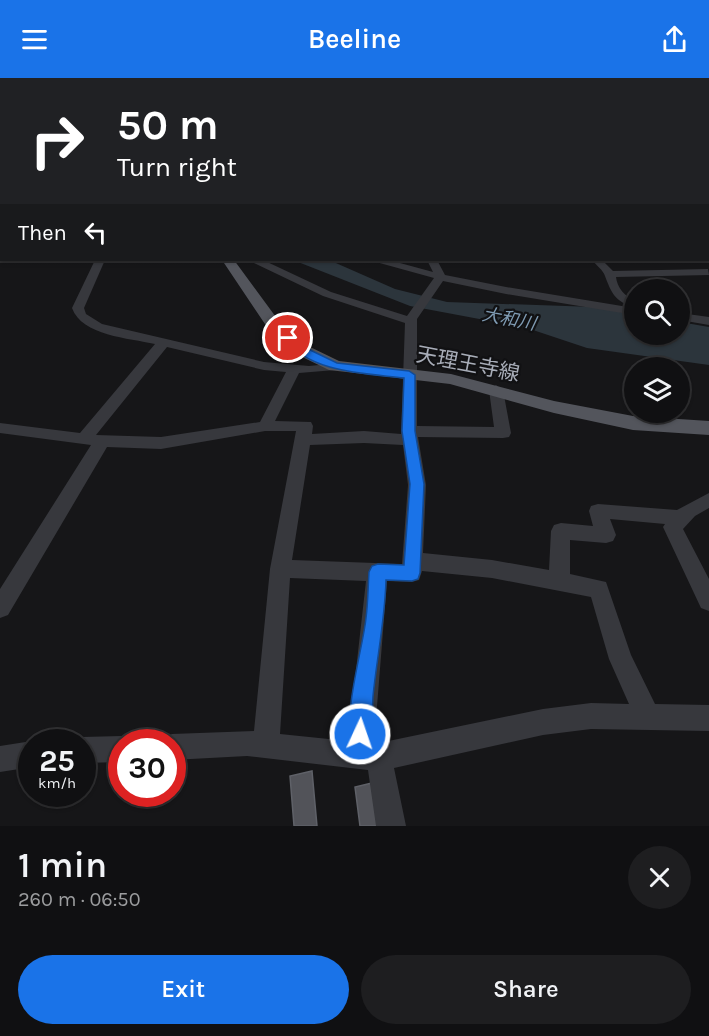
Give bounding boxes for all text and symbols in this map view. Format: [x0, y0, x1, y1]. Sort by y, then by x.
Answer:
icon: menu [18, 23, 51, 56]
text: Beeline [308, 23, 401, 55]
icon: share [658, 23, 691, 56]
text: 50 m [117, 100, 219, 150]
icon: right [18, 102, 96, 180]
text: Turn right [117, 151, 237, 183]
icon: left [79, 216, 112, 249]
text: Then [18, 220, 67, 246]
map controls [624, 279, 690, 423]
button: search [624, 279, 690, 345]
water label: 大和川 [480, 303, 540, 335]
pin [262, 312, 313, 363]
icon: arrive [271, 321, 304, 354]
street label: 天理王寺線 [414, 342, 522, 386]
button: layers [624, 357, 690, 423]
position arrow [328, 702, 392, 766]
speed limit sign: 30 [108, 729, 186, 807]
text: 25 [39, 743, 75, 779]
text: km/h [38, 774, 76, 792]
text: 1 min [18, 844, 107, 886]
button: close [628, 846, 691, 909]
text: 260 m · 06:50 [18, 888, 141, 911]
button: Exit [18, 955, 349, 1024]
button: Share [361, 955, 691, 1024]

